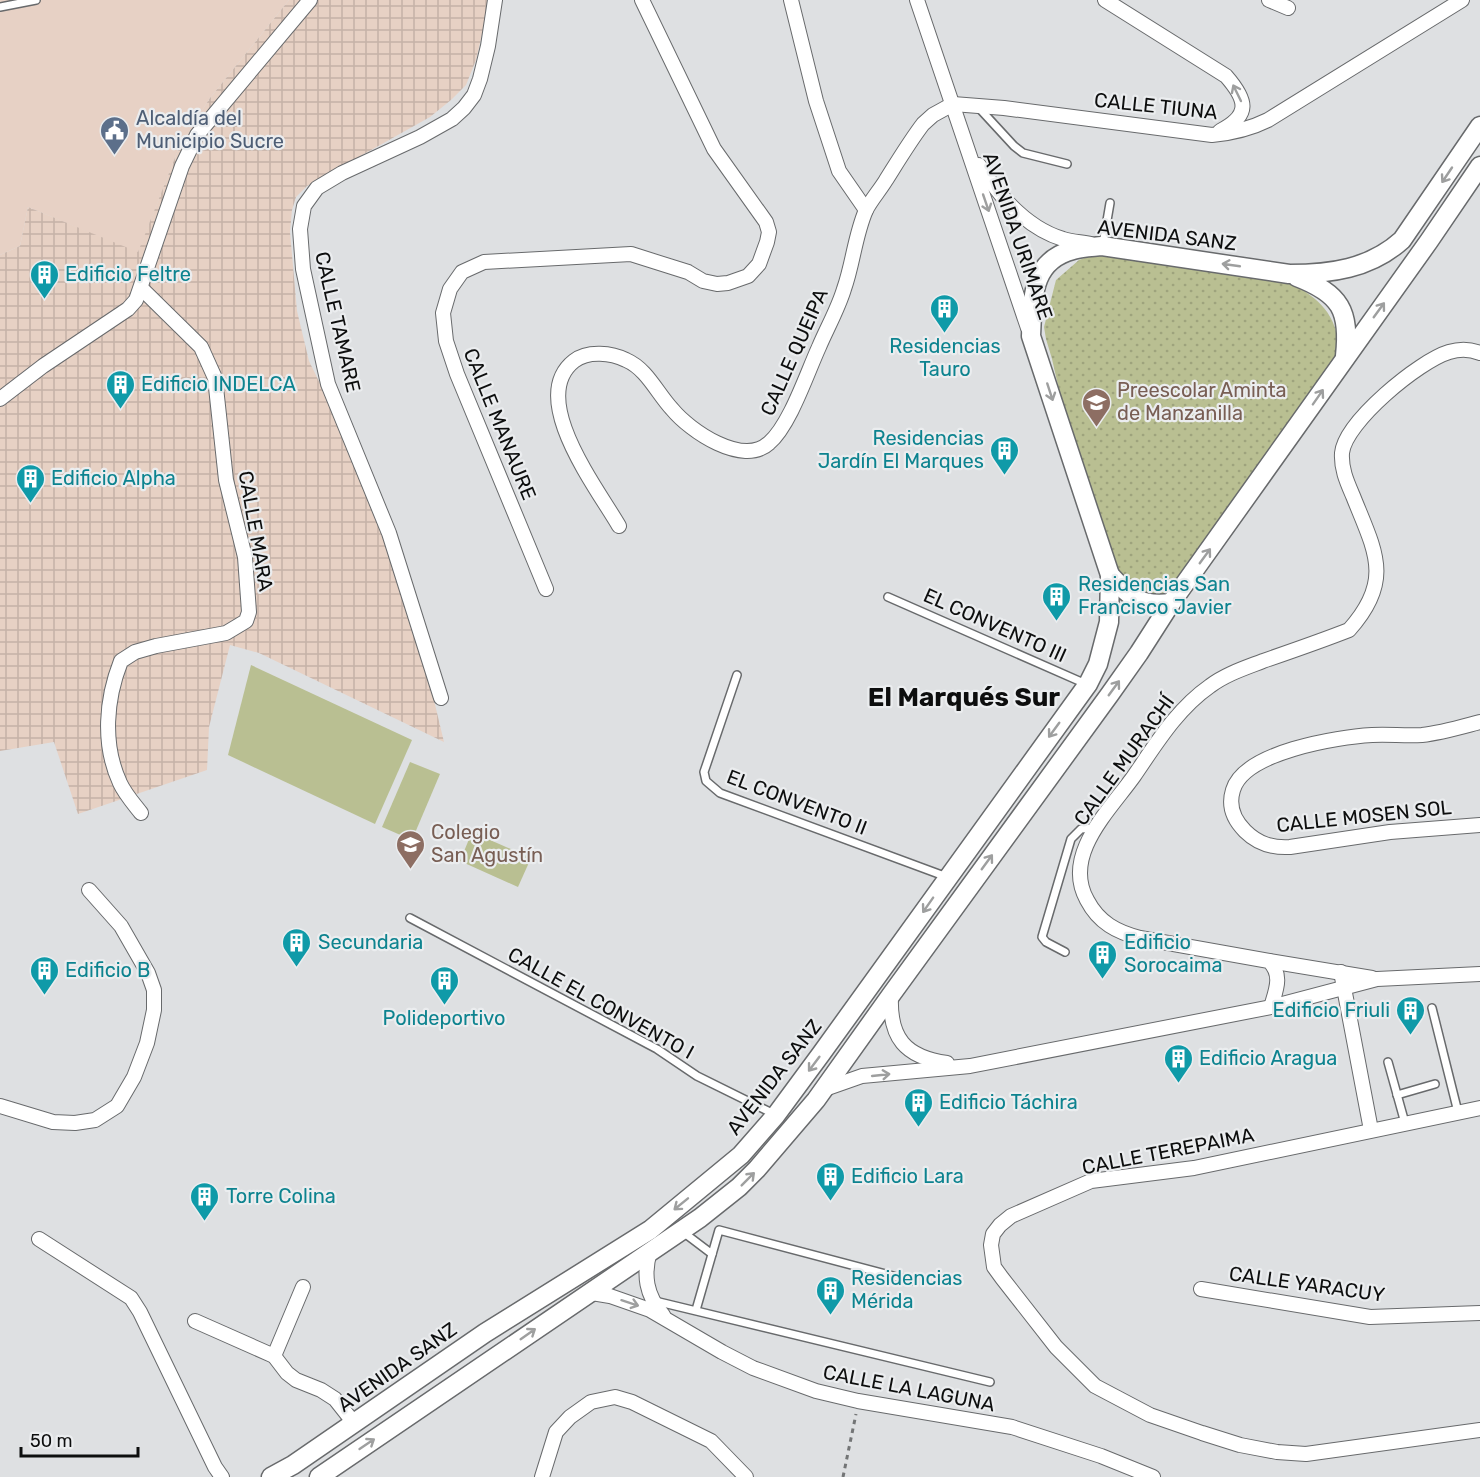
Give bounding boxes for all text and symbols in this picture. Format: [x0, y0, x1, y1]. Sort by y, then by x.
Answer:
one-way arrow [1231, 84, 1243, 102]
street label: CALLE TIUNA [1093, 88, 1219, 124]
place label: Alcaldía del Municipio Sucre [136, 106, 284, 153]
public building icon: Alcaldía del Municipio Sucre [99, 114, 131, 156]
street label: AVENIDA URIMARE [978, 149, 1058, 323]
one-way arrow [1441, 166, 1453, 182]
one-way arrow [982, 193, 993, 212]
street label: AVENIDA SANZ [1096, 215, 1238, 255]
street label: CALLE TAMARE [310, 249, 366, 395]
building icon: Edificio Feltre [28, 258, 60, 300]
one-way arrow [1221, 260, 1241, 271]
place label: Edificio Feltre [65, 262, 191, 286]
street label: CALLE QUEIPA [755, 285, 833, 419]
building icon: Residencias Tauro [929, 292, 961, 334]
one-way arrow [1373, 303, 1385, 319]
place label: Residencias Tauro [889, 334, 1001, 381]
street label: CALLE MANAURE [459, 345, 541, 503]
building icon: Edificio INDELCA [104, 368, 136, 410]
place label: Edificio INDELCA [141, 372, 296, 396]
place label: Preescolar Aminta de Manzanilla [1117, 378, 1287, 425]
one-way arrow [1045, 382, 1056, 401]
school or university icon: Preescolar Aminta de Manzanilla [1080, 386, 1112, 428]
one-way arrow [1312, 389, 1324, 405]
place label: Residencias Jardín El Marques [818, 426, 984, 473]
building icon: Residencias Jardín El Marques [989, 434, 1021, 476]
building icon: Edificio Alpha [14, 462, 46, 504]
place label: Edificio Alpha [51, 466, 176, 490]
street label: CALLE MARA [234, 469, 278, 593]
one-way arrow [1199, 548, 1211, 564]
place label: Residencias San Francisco Javier [1078, 572, 1232, 619]
building icon: Residencias San Francisco Javier [1041, 580, 1073, 622]
street label: EL CONVENTO III [920, 583, 1070, 667]
one-way arrow [1108, 680, 1120, 696]
district label: El Marqués Sur [868, 682, 1060, 713]
street label: CALLE MURACHÍ [1069, 689, 1180, 830]
one-way arrow [1048, 722, 1061, 738]
street label: EL CONVENTO II [723, 764, 871, 840]
street label: CALLE MOSEN SOL [1275, 795, 1453, 837]
place label: Colegio San Agustín [431, 820, 543, 867]
school or university icon: Colegio San Agustín [394, 828, 426, 870]
one-way arrow [981, 855, 993, 871]
one-way arrow [922, 897, 934, 913]
building icon: Secundaria [281, 926, 313, 968]
place label: Secundaria [318, 930, 423, 954]
place label: Edificio Sorocaima [1124, 930, 1223, 977]
building icon: Edificio Sorocaima [1087, 938, 1119, 980]
street label: CALLE EL CONVENTO I [504, 942, 698, 1064]
building icon: Edificio B [28, 954, 60, 996]
place label: Edificio B [65, 958, 150, 982]
building icon: Polideportivo [428, 964, 460, 1006]
building icon: Edificio Friuli [1395, 994, 1427, 1036]
place label: Edificio Friuli [1272, 998, 1390, 1022]
place label: Polideportivo [383, 1006, 505, 1030]
street label: AVENIDA SANZ [721, 1015, 827, 1139]
building icon: Edificio Aragua [1162, 1042, 1194, 1084]
place label: Edificio Aragua [1199, 1046, 1337, 1070]
one-way arrow [808, 1055, 820, 1071]
one-way arrow [871, 1069, 891, 1080]
building icon: Edificio Táchira [902, 1086, 934, 1128]
place label: Edificio Táchira [939, 1090, 1078, 1114]
street label: CALLE TEREPAIMA [1080, 1123, 1256, 1179]
building icon: Edificio Lara [814, 1160, 846, 1202]
place label: Edificio Lara [851, 1164, 964, 1188]
one-way arrow [740, 1172, 755, 1186]
building icon: Torre Colina [189, 1180, 221, 1222]
place label: Torre Colina [226, 1184, 336, 1208]
one-way arrow [673, 1198, 689, 1211]
street label: CALLE YARACUY [1228, 1261, 1386, 1307]
place label: Residencias Mérida [851, 1266, 963, 1313]
building icon: Residencias Mérida [814, 1274, 846, 1316]
one-way arrow [620, 1298, 639, 1309]
street label: AVENIDA SANZ [333, 1317, 461, 1417]
one-way arrow [520, 1328, 536, 1340]
street label: CALLE LA LAGUNA [821, 1360, 997, 1416]
scale bar [21, 1420, 138, 1458]
text: 50 m [30, 1430, 73, 1452]
one-way arrow [358, 1438, 375, 1450]

